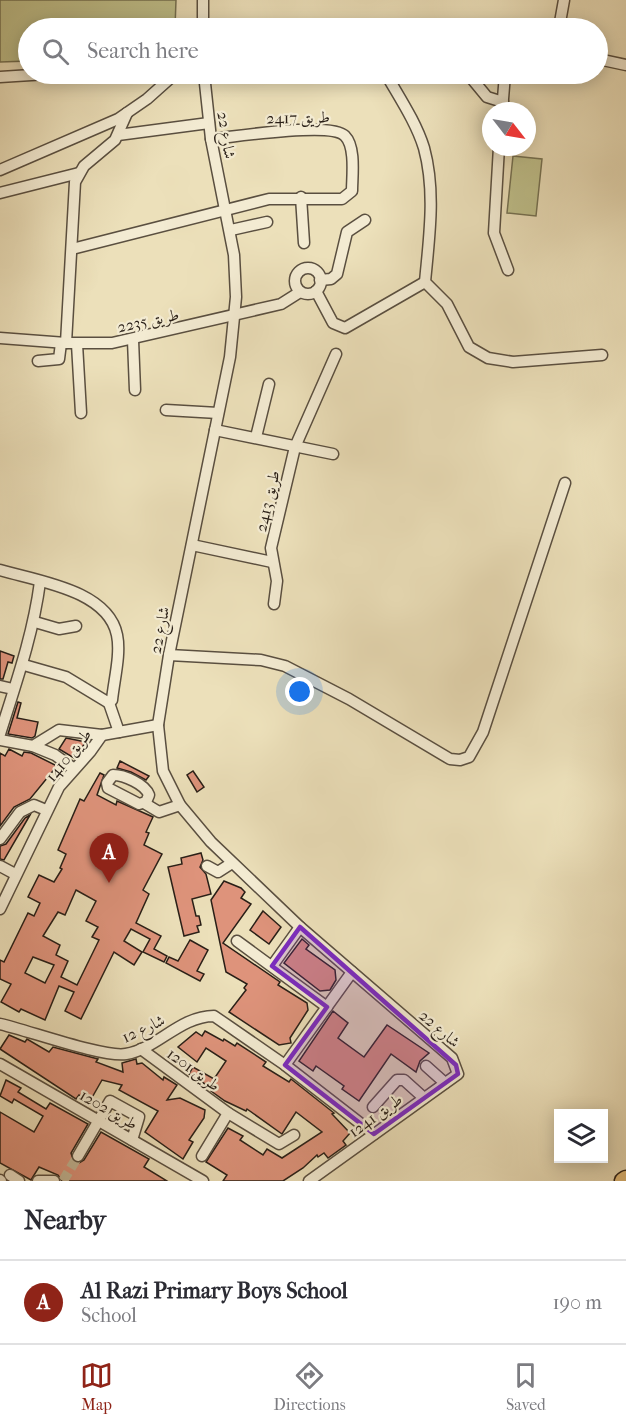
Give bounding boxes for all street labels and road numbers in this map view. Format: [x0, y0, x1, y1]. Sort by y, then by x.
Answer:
street label: طريق 2417 [266, 107, 330, 129]
street label: شارع 22 [209, 110, 240, 161]
street label: طريق 2235 [115, 305, 181, 337]
street label: طريق 2413 [251, 468, 285, 534]
street label: شارع 22 [146, 605, 177, 656]
street label: طريق 1410 [41, 725, 96, 786]
street label: شارع 22 [413, 1006, 464, 1054]
street label: شارع 12 [119, 1010, 169, 1050]
street label: طريق 1201 [163, 1044, 224, 1096]
street label: طريق 1202 [76, 1085, 141, 1134]
street label: طريق 1241 [345, 1090, 406, 1142]

